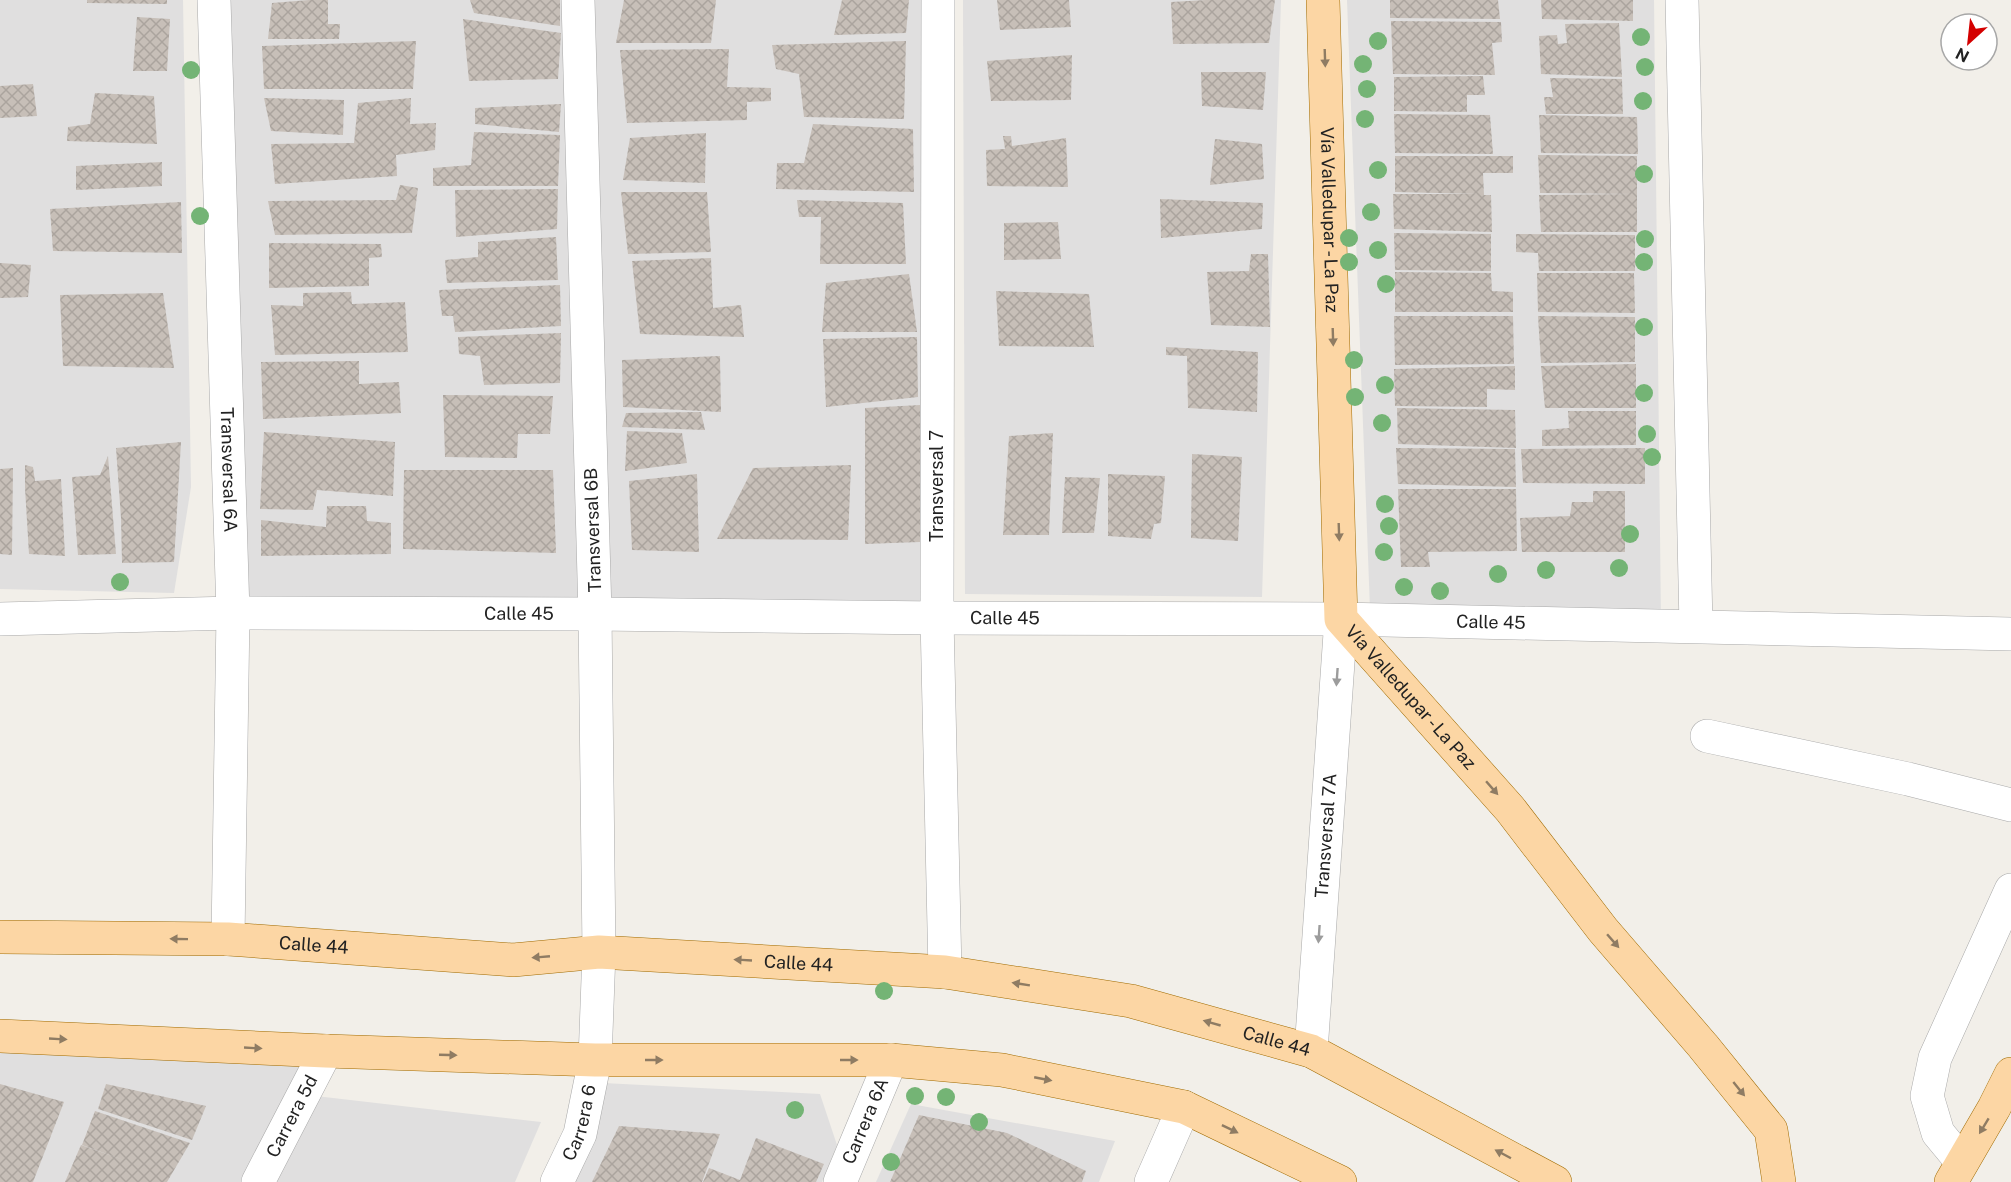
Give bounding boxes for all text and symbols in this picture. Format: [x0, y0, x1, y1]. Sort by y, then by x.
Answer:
north arrow [1939, 12, 1999, 72]
text: N [1953, 44, 1972, 66]
one-way arrow [1320, 49, 1329, 68]
street label: Vía Valledupar - La Paz [1317, 127, 1343, 313]
one-way arrow [1328, 328, 1338, 347]
street label: Transversal 6A [217, 407, 242, 533]
street label: Transversal 7 [926, 430, 947, 542]
street label: Transversal 6B [580, 467, 605, 593]
one-way arrow [1334, 523, 1343, 542]
street label: Calle 45 [484, 603, 554, 624]
street label: Calle 45 [970, 607, 1040, 628]
street label: Calle 45 [1456, 611, 1526, 633]
street label: Vía Valledupar - La Paz [1341, 621, 1481, 773]
one-way arrow [1332, 667, 1342, 686]
street label: Transversal 7A [1311, 772, 1340, 898]
one-way arrow [1485, 780, 1498, 795]
one-way arrow [1315, 925, 1324, 944]
street label: Calle 44 [278, 932, 349, 958]
one-way arrow [1606, 933, 1619, 949]
one-way arrow [169, 934, 188, 944]
street label: Calle 44 [763, 951, 834, 976]
one-way arrow [531, 953, 550, 962]
one-way arrow [734, 956, 753, 965]
one-way arrow [1012, 979, 1031, 988]
one-way arrow [1203, 1018, 1221, 1028]
street label: Calle 44 [1240, 1022, 1313, 1060]
one-way arrow [49, 1034, 68, 1043]
one-way arrow [244, 1043, 263, 1052]
one-way arrow [439, 1050, 458, 1060]
one-way arrow [644, 1055, 663, 1065]
one-way arrow [839, 1055, 858, 1065]
street label: Carrera 5d [262, 1071, 322, 1161]
street label: Carrera 6A [838, 1074, 892, 1167]
one-way arrow [1033, 1075, 1052, 1084]
one-way arrow [1732, 1082, 1744, 1097]
street label: Carrera 6 [558, 1083, 600, 1164]
one-way arrow [1978, 1118, 1989, 1134]
one-way arrow [1221, 1125, 1238, 1134]
one-way arrow [1494, 1149, 1511, 1159]

